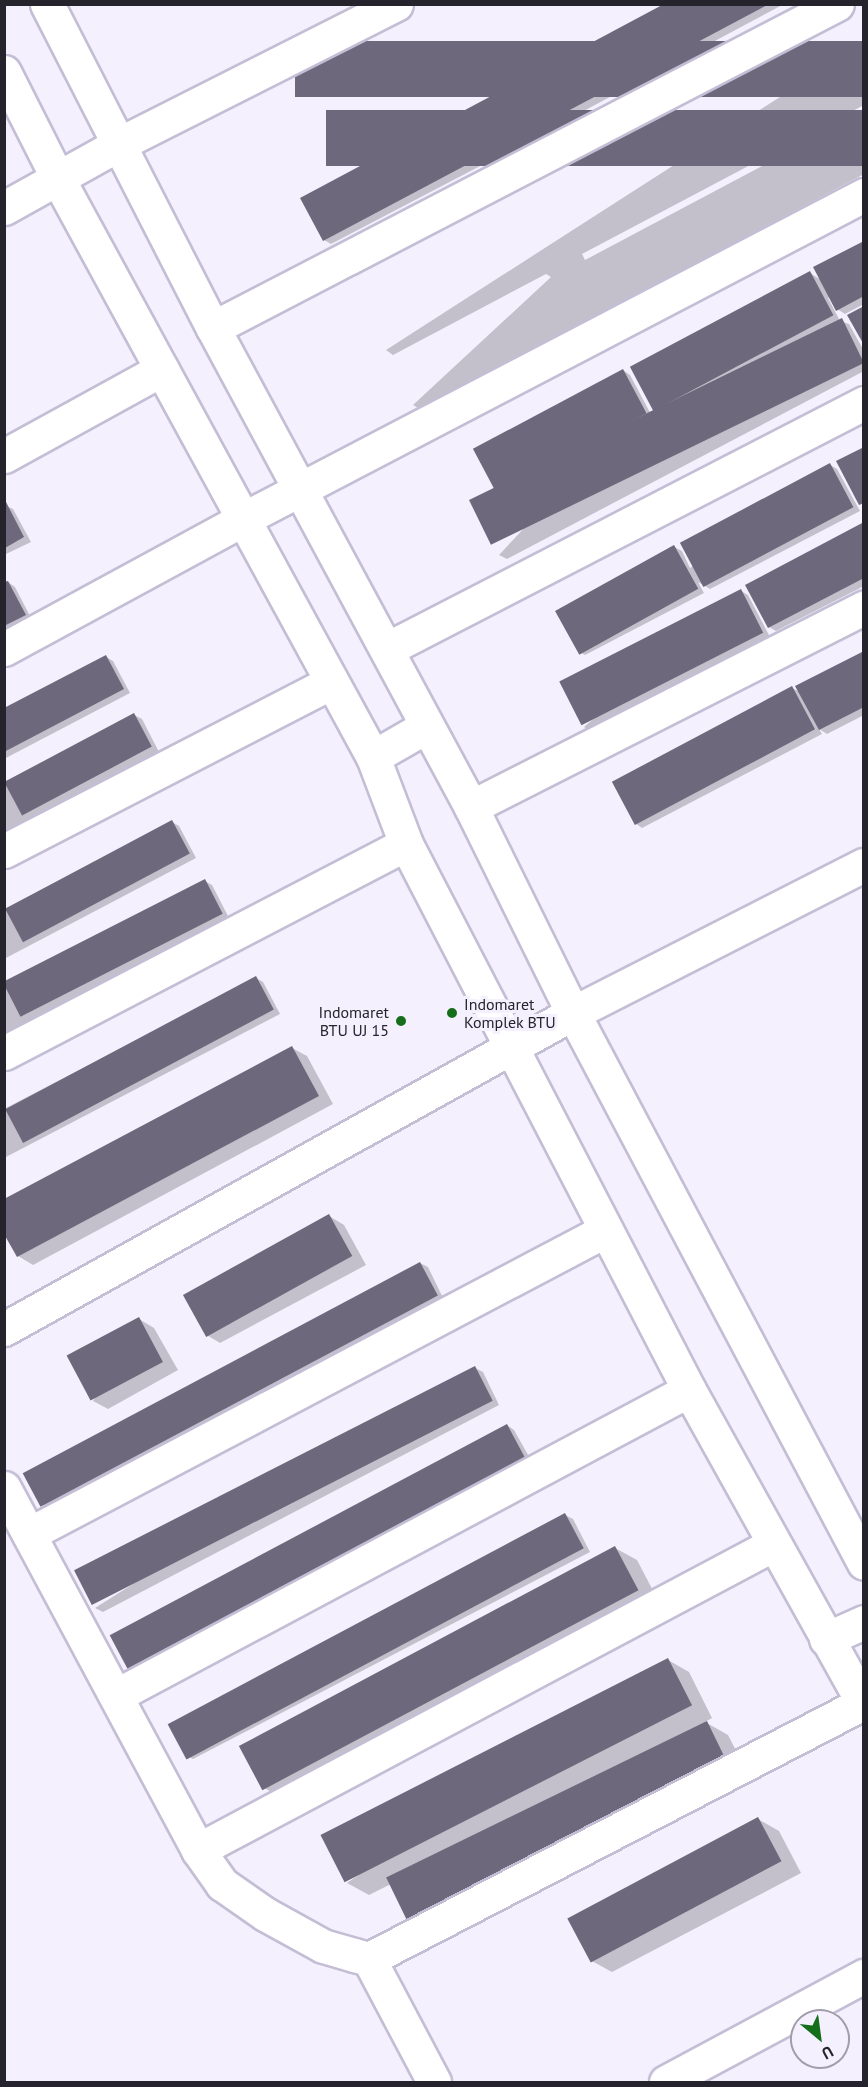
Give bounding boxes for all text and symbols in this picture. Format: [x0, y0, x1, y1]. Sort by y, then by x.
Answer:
place label: Indomaret Komplek BTU [464, 994, 556, 1032]
place label: Indomaret BTU UJ 15 [318, 1002, 389, 1040]
marker: Indomaret Komplek BTU [445, 1006, 459, 1020]
marker: Indomaret BTU UJ 15 [394, 1014, 408, 1028]
north arrow [790, 2009, 850, 2069]
text: U [819, 2042, 837, 2064]

